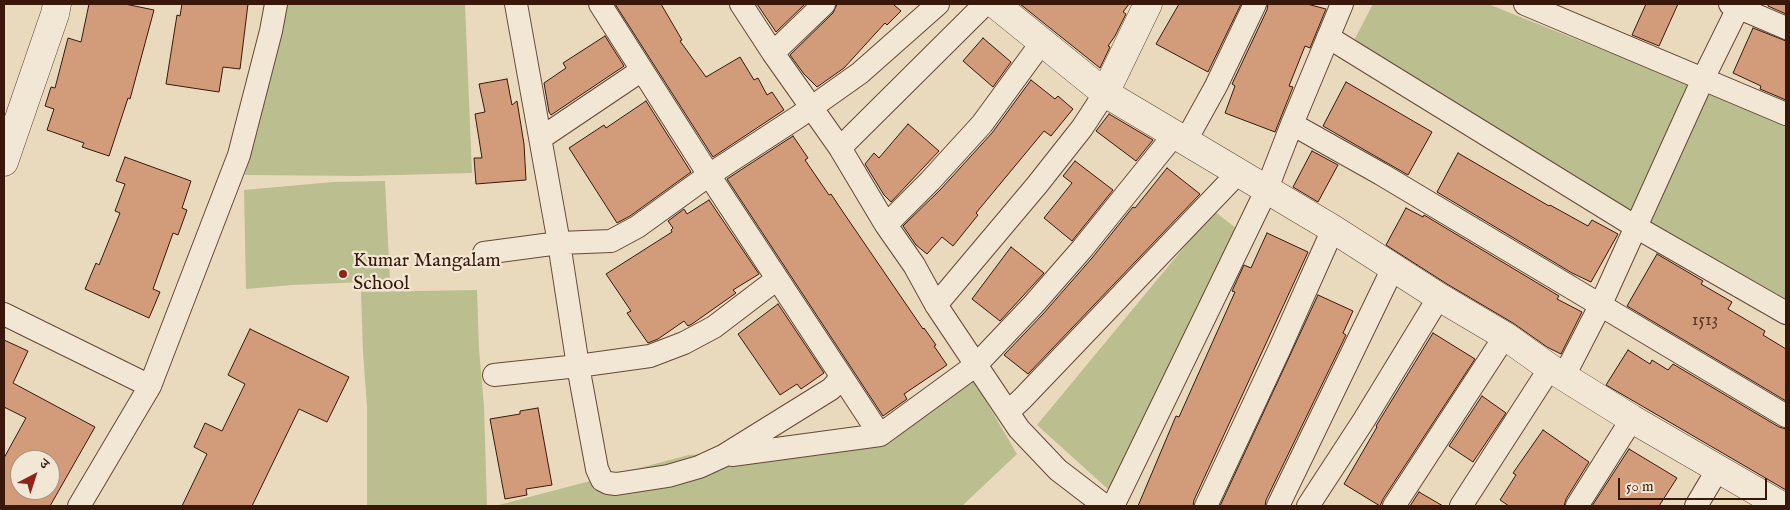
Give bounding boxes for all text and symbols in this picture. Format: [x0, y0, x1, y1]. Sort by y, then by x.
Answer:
place label: Kumar Mangalam School [353, 250, 501, 297]
marker: Kumar Mangalam School [337, 268, 349, 280]
house number: 1513 [1692, 310, 1718, 332]
north arrow [10, 450, 60, 500]
text: उ [35, 455, 53, 473]
scale bar [1620, 468, 1769, 500]
text: 50 m [1626, 477, 1654, 496]

